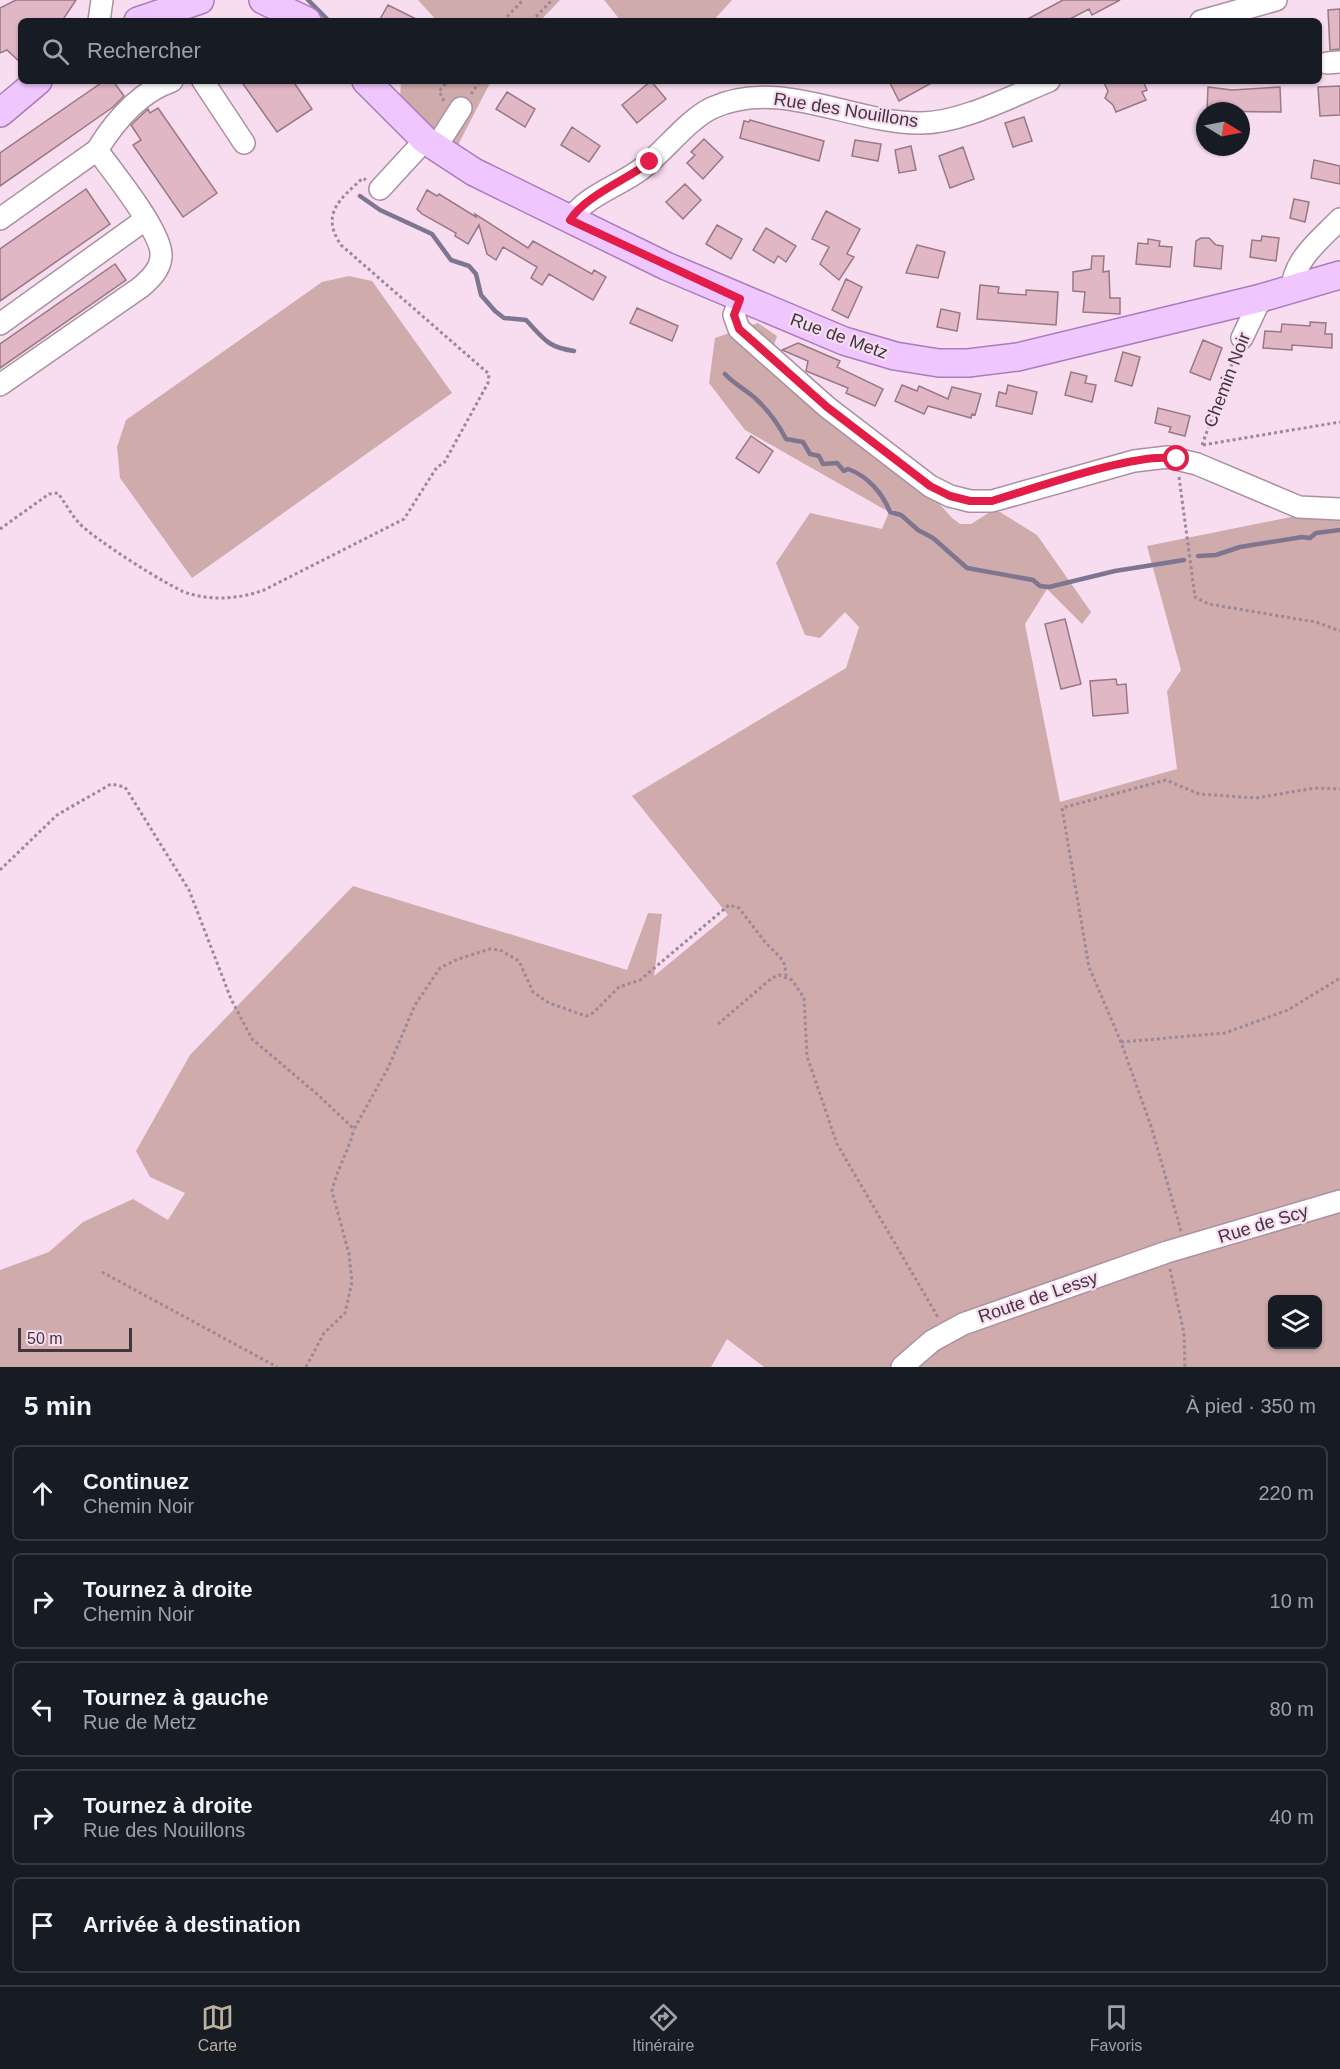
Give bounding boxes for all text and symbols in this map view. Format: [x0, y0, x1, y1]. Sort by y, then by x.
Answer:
search box [18, 18, 1322, 84]
icon: search [39, 35, 72, 68]
text: Rechercher [87, 38, 201, 63]
street label: Rue des Nouillons [772, 89, 920, 131]
north arrow [1196, 102, 1250, 156]
route end [636, 148, 662, 174]
street label: Rue de Metz [788, 309, 890, 363]
street label: Chemin Noir [1200, 330, 1254, 430]
route start [1163, 445, 1189, 471]
street label: Rue de Scy [1216, 1201, 1310, 1247]
street label: Route de Lessy [976, 1267, 1100, 1327]
map controls [1268, 1295, 1322, 1349]
button: layers [1268, 1295, 1322, 1349]
scale bar [18, 1325, 132, 1352]
text: 50 m [27, 1330, 63, 1347]
text: 5 min [24, 1391, 92, 1421]
text: À pied · 350 m [1186, 1395, 1316, 1417]
text: Continuez [83, 1469, 189, 1494]
icon: ahead [26, 1477, 59, 1510]
text: 220 m [1258, 1482, 1314, 1504]
text: Chemin Noir [83, 1495, 194, 1517]
text: Tournez à droite [83, 1577, 253, 1602]
icon: right [26, 1585, 59, 1618]
text: 10 m [1270, 1590, 1314, 1612]
text: Chemin Noir [83, 1603, 194, 1625]
text: Tournez à gauche [83, 1685, 268, 1710]
icon: left [26, 1693, 59, 1726]
text: 80 m [1270, 1698, 1314, 1720]
text: Rue de Metz [83, 1711, 196, 1733]
text: Tournez à droite [83, 1793, 253, 1818]
icon: right [26, 1801, 59, 1834]
text: 40 m [1270, 1806, 1314, 1828]
text: Rue des Nouillons [83, 1819, 245, 1841]
icon: arrive [26, 1909, 59, 1942]
text: Arrivée à destination [83, 1912, 301, 1937]
tab: Carte [198, 2001, 237, 2055]
tab: Itinéraire [632, 2001, 694, 2055]
tab: Favoris [1090, 2001, 1142, 2055]

